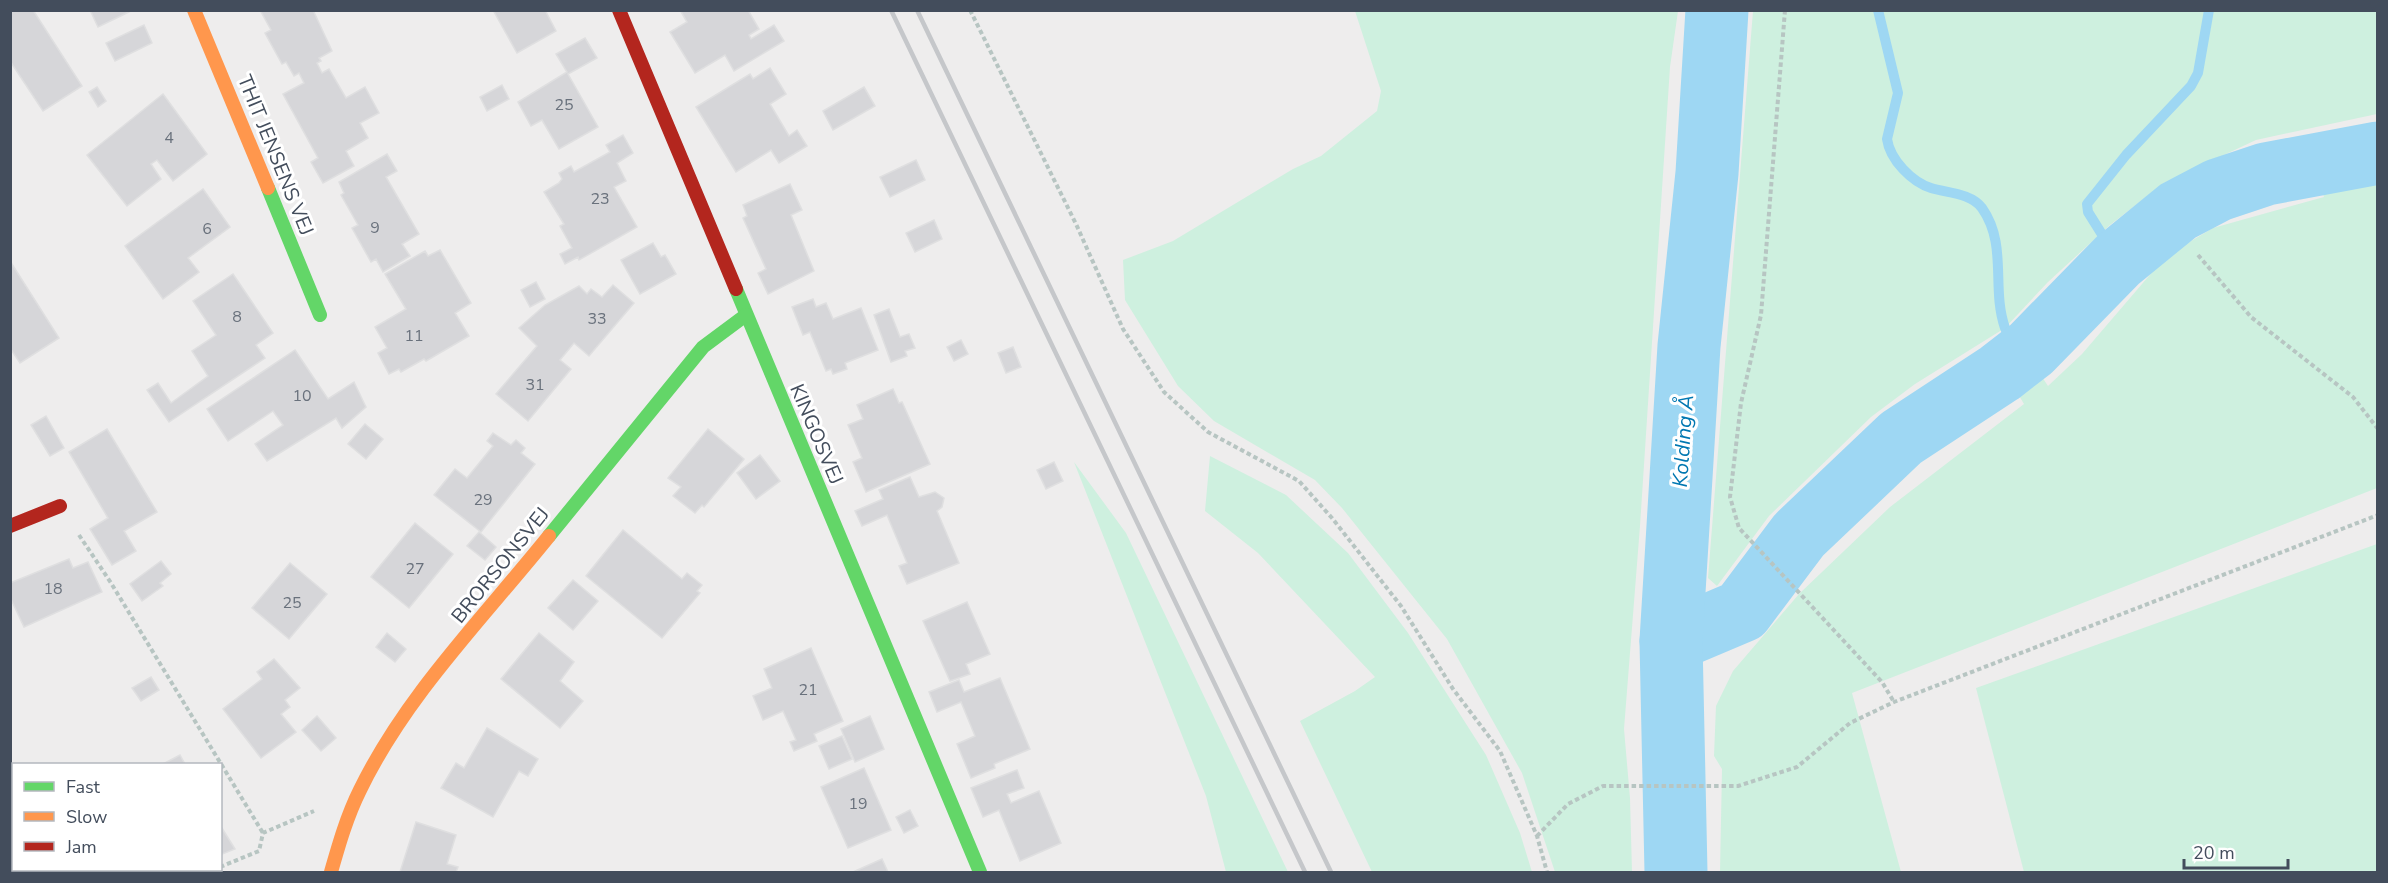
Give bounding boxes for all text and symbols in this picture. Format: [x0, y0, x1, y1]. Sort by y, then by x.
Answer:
street label: THIT JENSENS VEJ [231, 71, 320, 239]
house number: 25 [554, 94, 574, 116]
house number: 4 [164, 127, 174, 149]
house number: 23 [590, 188, 610, 210]
house number: 9 [370, 217, 380, 239]
house number: 6 [202, 218, 212, 240]
house number: 8 [232, 306, 242, 328]
house number: 33 [587, 308, 607, 330]
house number: 11 [404, 325, 424, 347]
house number: 31 [525, 374, 545, 396]
street label: KINGOSVEJ [783, 380, 850, 488]
house number: 10 [292, 385, 312, 407]
water label: Kolding Å [1665, 394, 1700, 488]
house number: 29 [473, 489, 493, 511]
street label: BRORSONSVEJ [445, 502, 556, 629]
house number: 27 [405, 558, 425, 580]
house number: 18 [43, 578, 63, 600]
house number: 25 [282, 592, 302, 614]
house number: 21 [798, 679, 818, 701]
legend [12, 763, 222, 871]
text: Fast [66, 775, 101, 799]
house number: 19 [848, 793, 868, 815]
text: Slow [66, 805, 107, 829]
scale bar [2184, 832, 2288, 870]
text: Jam [65, 835, 97, 859]
text: 20 m [2193, 841, 2235, 865]

